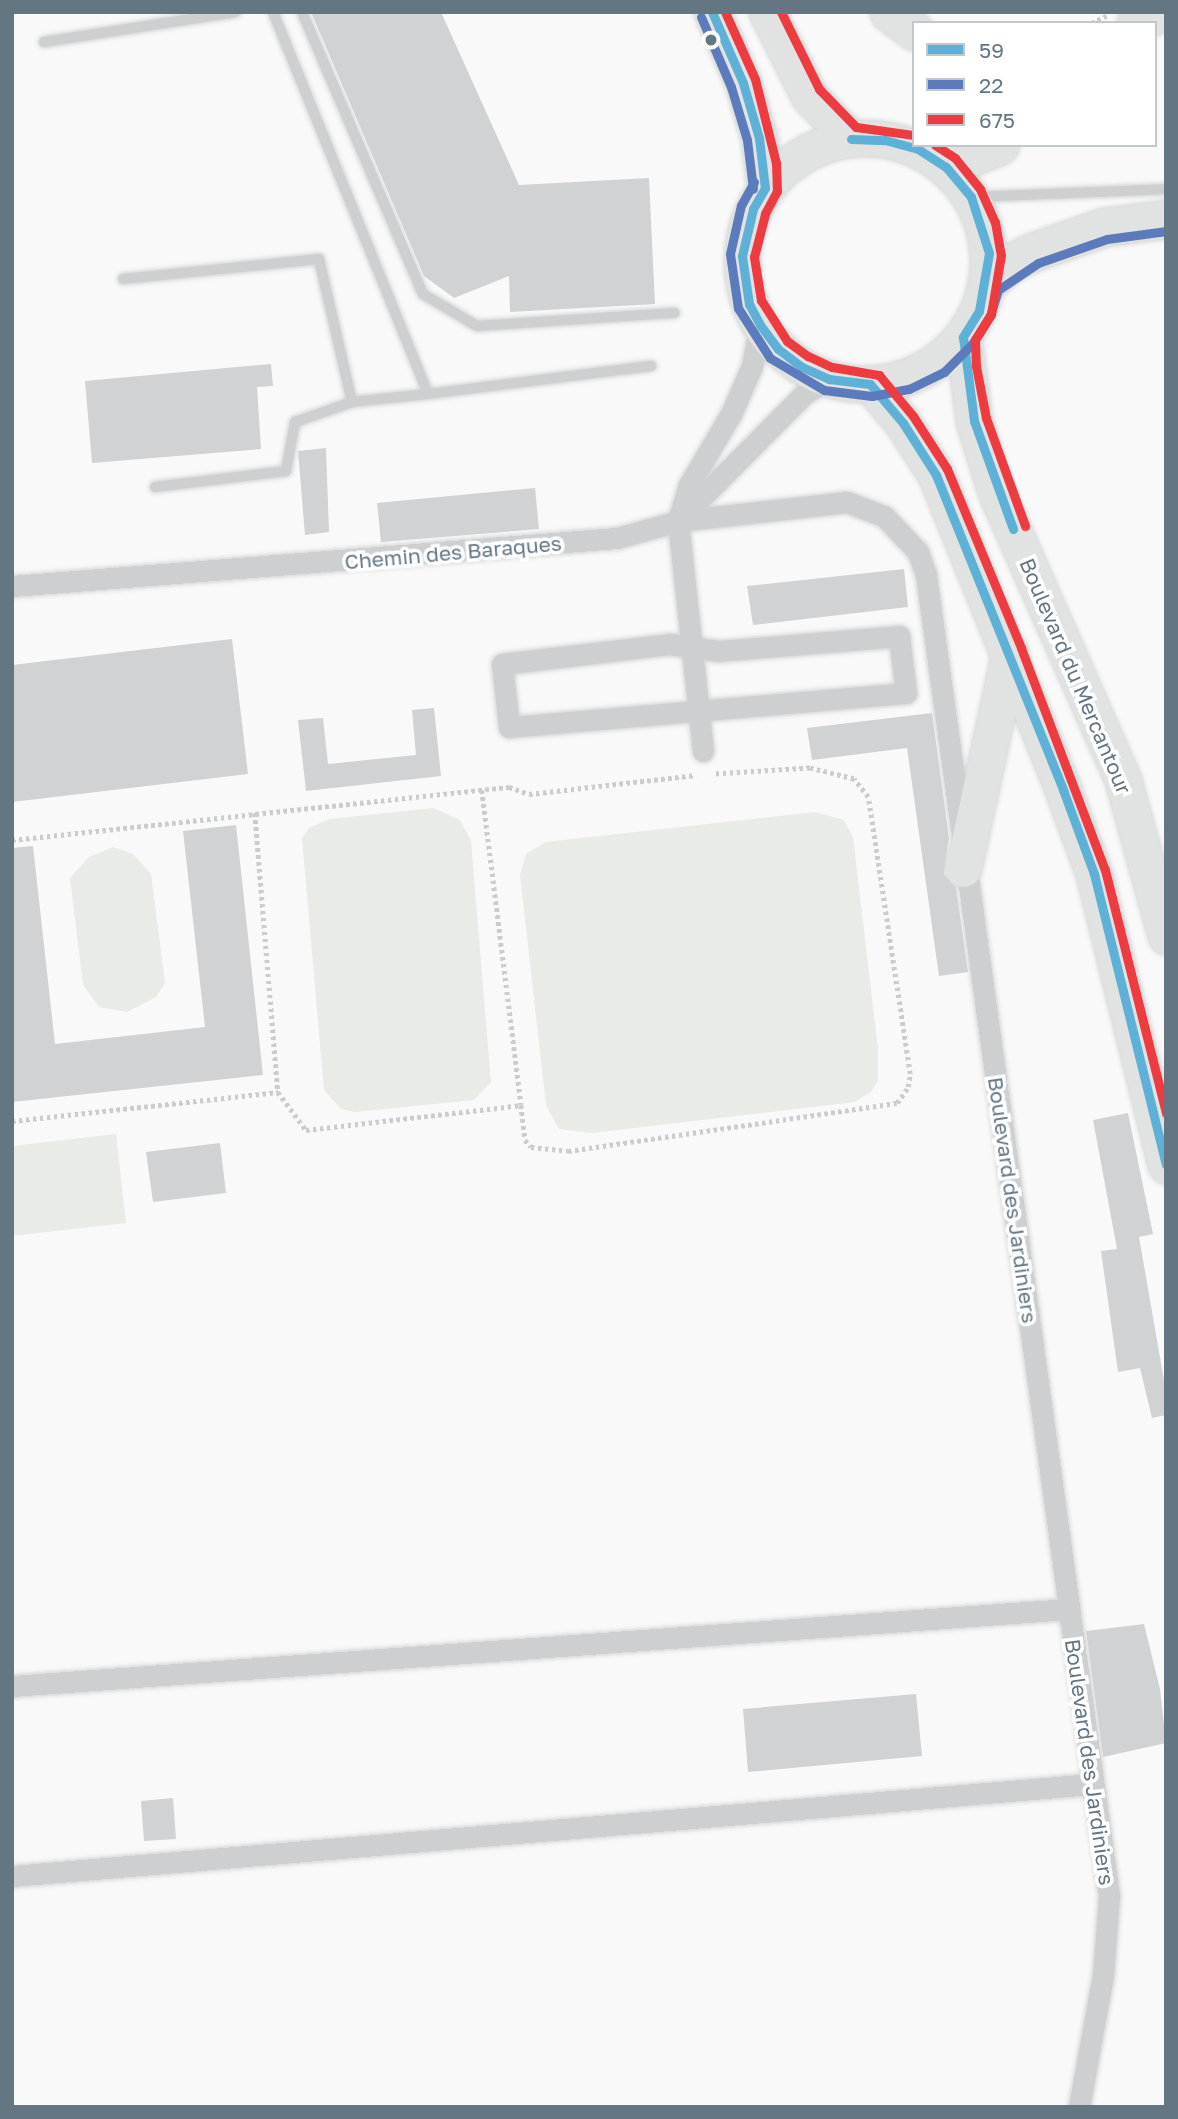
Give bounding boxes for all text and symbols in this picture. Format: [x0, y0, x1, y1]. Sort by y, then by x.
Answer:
legend [912, 21, 1157, 147]
unlabelled marker [704, 33, 718, 47]
text: 59 [979, 37, 1004, 63]
text: 22 [979, 72, 1003, 98]
text: 675 [979, 107, 1015, 133]
street label: Chemin des Baraques [343, 530, 563, 574]
street label: Boulevard du Mercantour [1015, 554, 1137, 798]
street label: Boulevard des Jardiniers [983, 1075, 1043, 1325]
street label: Boulevard des Jardiniers [1060, 1637, 1120, 1887]

